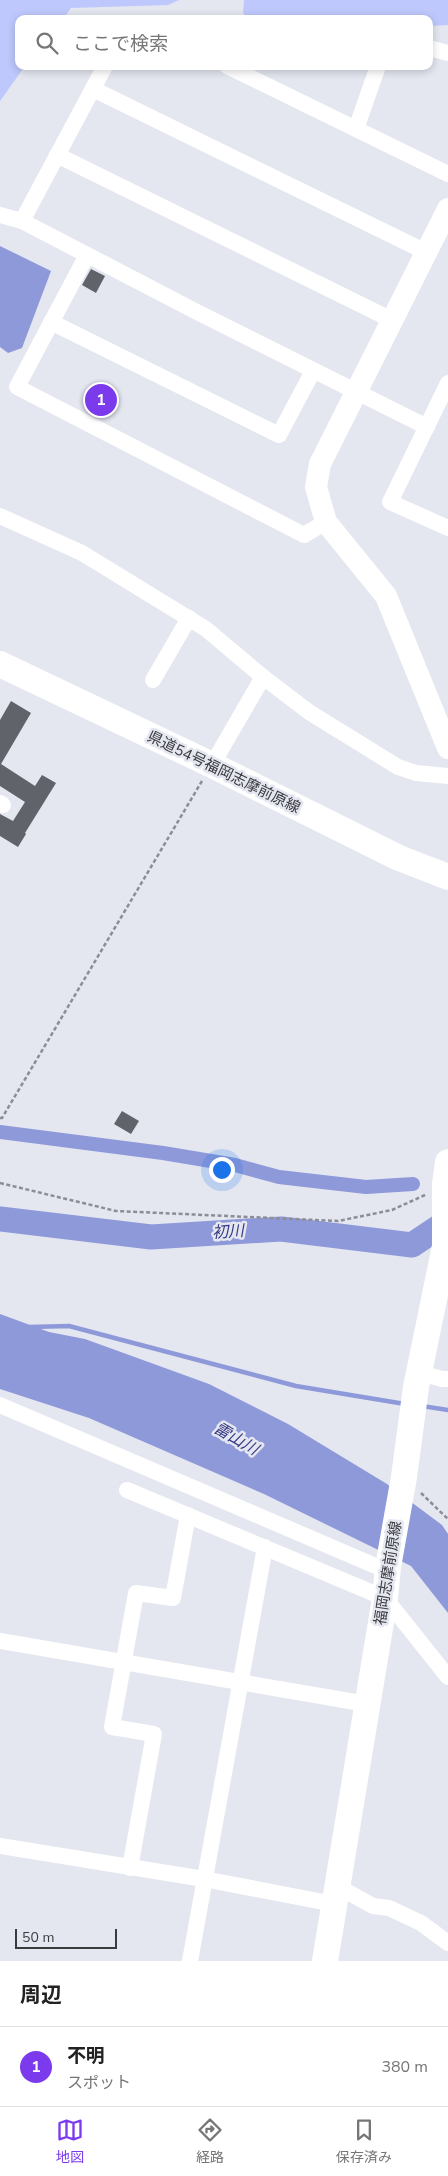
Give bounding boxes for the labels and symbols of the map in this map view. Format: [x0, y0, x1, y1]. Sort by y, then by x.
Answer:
pin: 1 [85, 381, 117, 419]
street label: 県道54号福岡志摩前原線 [144, 726, 304, 818]
your location [209, 1157, 235, 1183]
water label: 初川 [211, 1220, 247, 1244]
water label: 雷山川 [210, 1417, 264, 1462]
street label: 福岡志摩前原線 [370, 1520, 406, 1626]
scale bar [15, 1926, 118, 1949]

